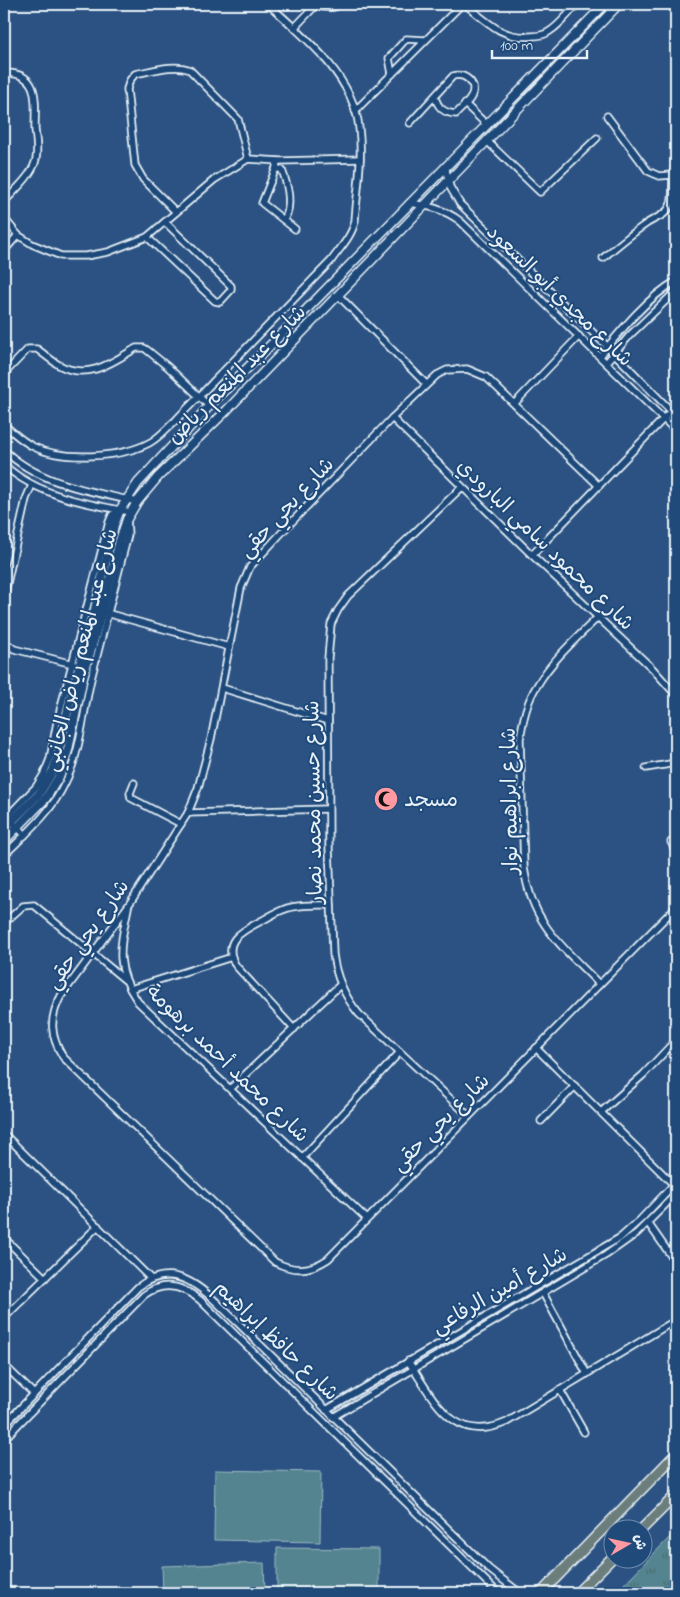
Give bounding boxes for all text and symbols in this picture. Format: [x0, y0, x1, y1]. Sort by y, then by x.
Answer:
scale bar [492, 28, 588, 60]
text: 100 m [500, 35, 533, 57]
street label: شارع مجدي أبو السعود [478, 218, 639, 375]
street label: شارع عبد المنعم رياض [161, 299, 314, 452]
street label: شارع يحي حقي [233, 451, 344, 567]
street label: شارع محمود سامي البارودي [448, 453, 640, 640]
street label: شارع عبد المنعم رياض الجانبي [37, 526, 129, 776]
street label: شارع حسين محمد نصار [298, 700, 332, 906]
street label: شارع ابراهيم نوار [495, 727, 527, 877]
mosque icon: مسجد [373, 786, 399, 812]
place label: مسجد [404, 786, 458, 816]
street label: شارع يحي حقي [39, 874, 139, 998]
street label: شارع محمد أحمد برهومة [138, 978, 315, 1151]
street label: شارع يحي حقي [385, 1067, 499, 1181]
street label: شارع أمين الرفاعي [426, 1241, 575, 1345]
street label: شارع حافظ إبراهيم [207, 1274, 345, 1409]
north arrow [602, 1520, 652, 1570]
text: ش [628, 1533, 651, 1551]

